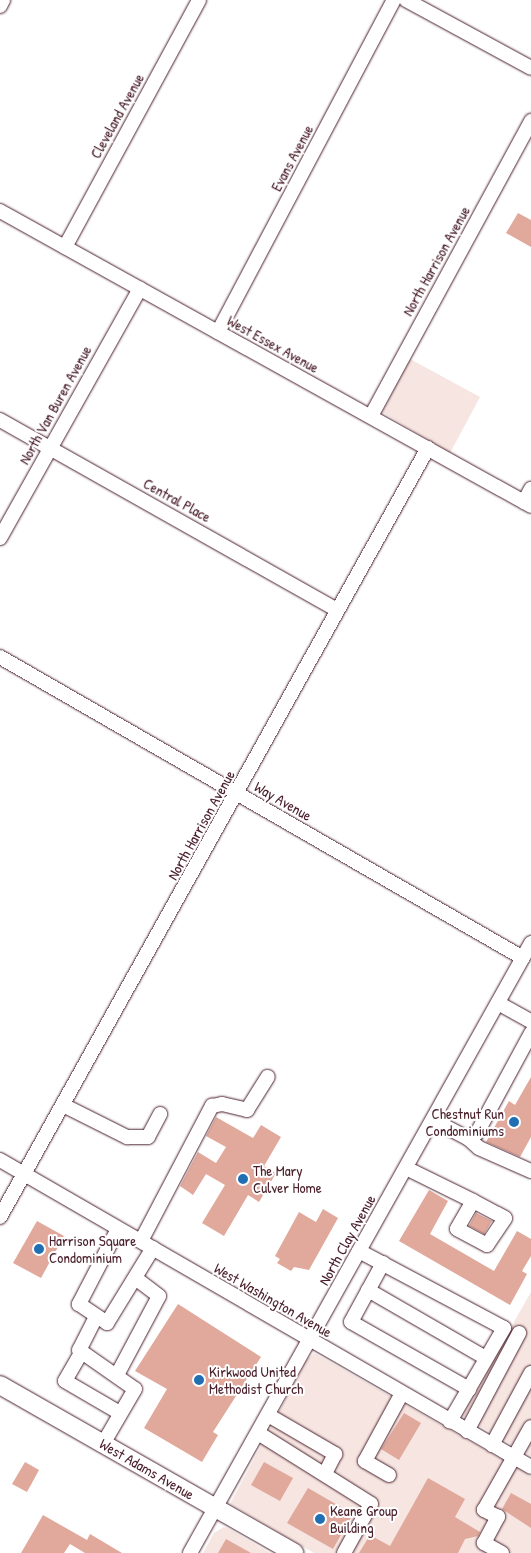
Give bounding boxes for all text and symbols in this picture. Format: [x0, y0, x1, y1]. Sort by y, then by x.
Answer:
street label: Cleveland Avenue [86, 70, 148, 162]
street label: Evans Avenue [267, 122, 317, 194]
street label: North Harrison Avenue [398, 203, 474, 319]
street label: West Essex Avenue [224, 311, 322, 377]
street label: North Van Buren Avenue [15, 343, 95, 467]
street label: Central Place [140, 474, 214, 526]
street label: North Harrison Avenue [163, 767, 239, 883]
street label: Way Avenue [251, 777, 315, 825]
place label: Chestnut Run Condominiums [425, 1104, 504, 1139]
marker: Chestnut Run Condominiums [508, 1116, 520, 1128]
place label: The Mary Culver Home [253, 1161, 322, 1196]
marker: The Mary Culver Home [237, 1173, 249, 1185]
street label: North Clay Avenue [315, 1192, 379, 1288]
place label: Harrison Square Condominium [49, 1231, 136, 1266]
marker: Harrison Square Condominium [33, 1243, 45, 1255]
street label: West Washington Avenue [211, 1259, 335, 1341]
place label: Kirkwood United Methodist Church [209, 1362, 303, 1397]
marker: Kirkwood United Methodist Church [193, 1374, 205, 1386]
street label: West Adams Avenue [97, 1435, 197, 1503]
place label: Keane Group Building [330, 1501, 397, 1536]
marker: Keane Group Building [314, 1513, 326, 1525]

